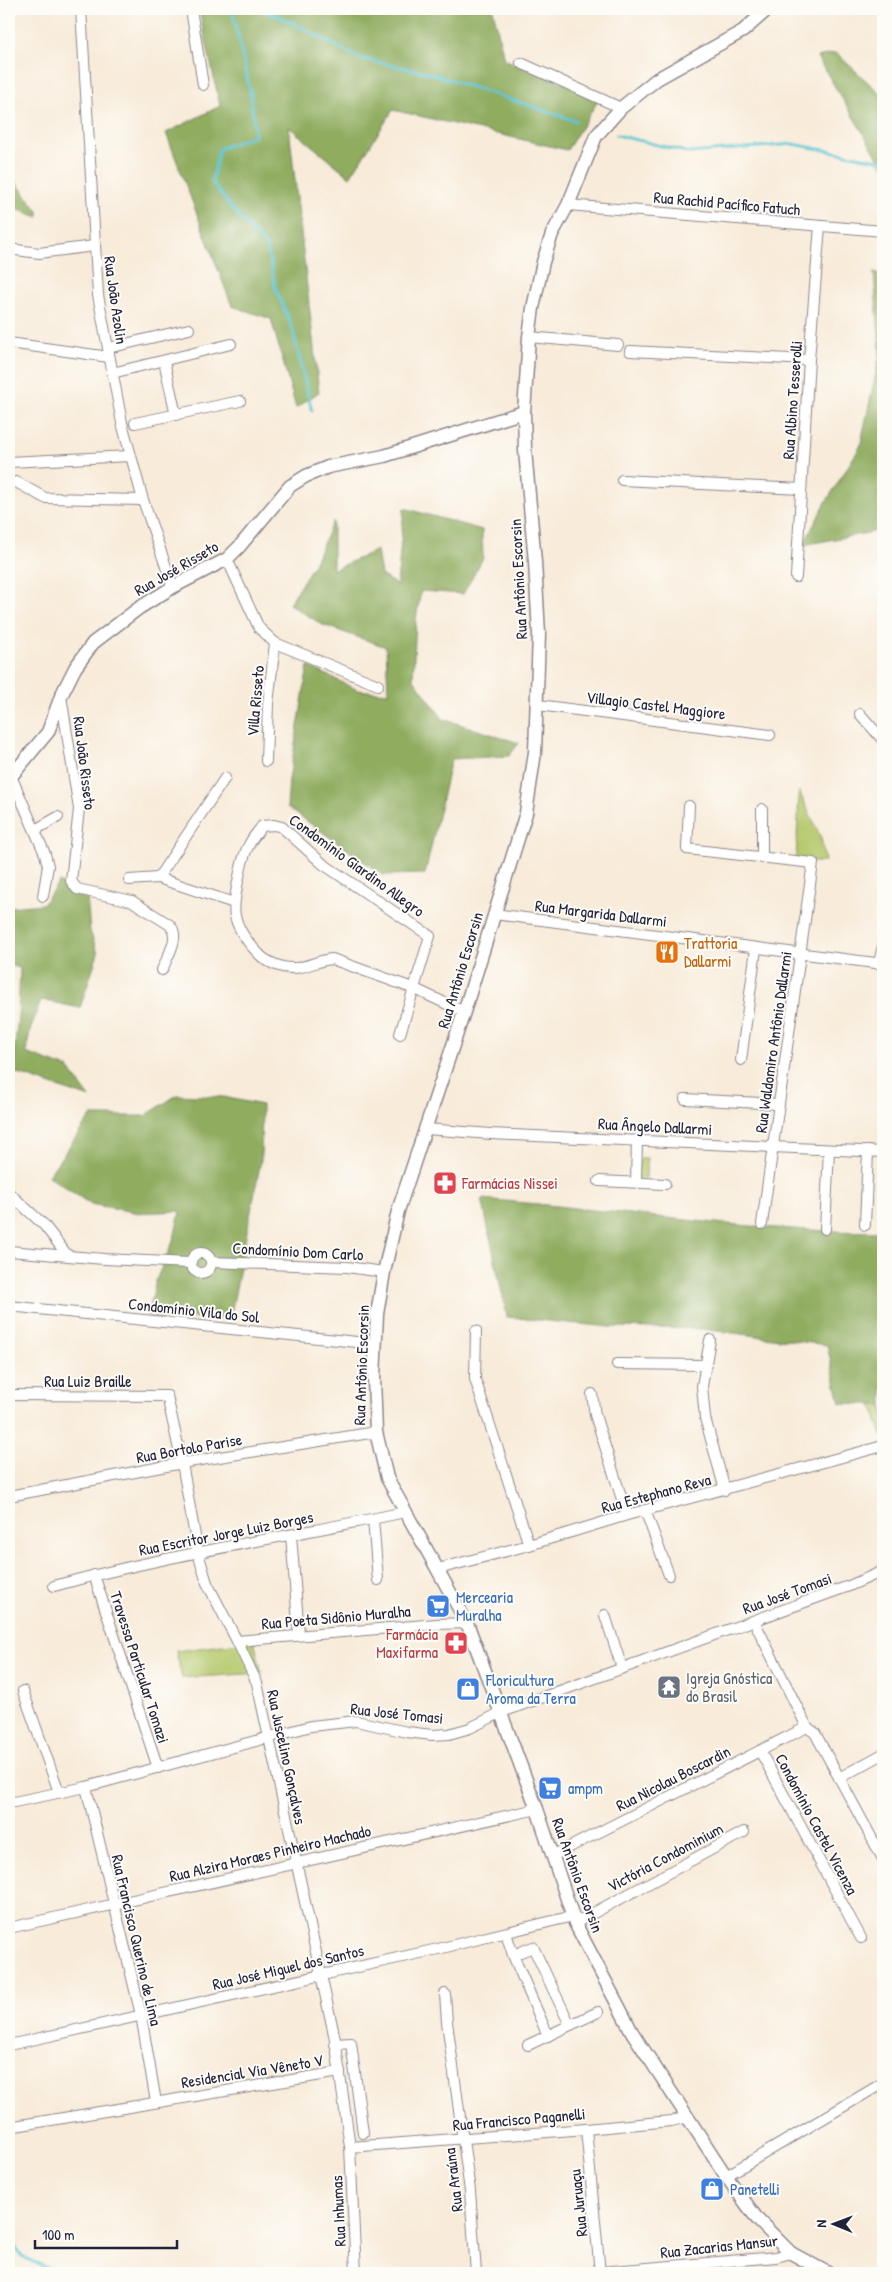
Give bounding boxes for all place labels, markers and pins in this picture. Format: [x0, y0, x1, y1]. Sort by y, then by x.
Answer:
place label: Trattoria Dallarmi [684, 932, 737, 972]
restaurant icon: Trattoria Dallarmi [654, 939, 680, 965]
pharmacy icon: Farmácias Nissei [432, 1170, 458, 1196]
place label: Farmácias Nissei [461, 1172, 558, 1194]
place label: Mercearia Muralha [456, 1586, 513, 1626]
supermarket icon: Mercearia Muralha [425, 1593, 451, 1619]
place label: Farmácia Maxifarma [376, 1623, 438, 1663]
pharmacy icon: Farmácia Maxifarma [443, 1630, 469, 1656]
place label: Igreja Gnóstica do Brasil [686, 1667, 772, 1707]
place label: Floricultura Aroma da Terra [485, 1669, 576, 1709]
temple icon: Igreja Gnóstica do Brasil [656, 1674, 682, 1700]
shop icon: Floricultura Aroma da Terra [455, 1676, 481, 1702]
supermarket icon: ampm [537, 1775, 563, 1801]
place label: ampm [568, 1777, 603, 1799]
shop icon: Panetelli [699, 2176, 725, 2202]
place label: Panetelli [730, 2178, 780, 2200]

